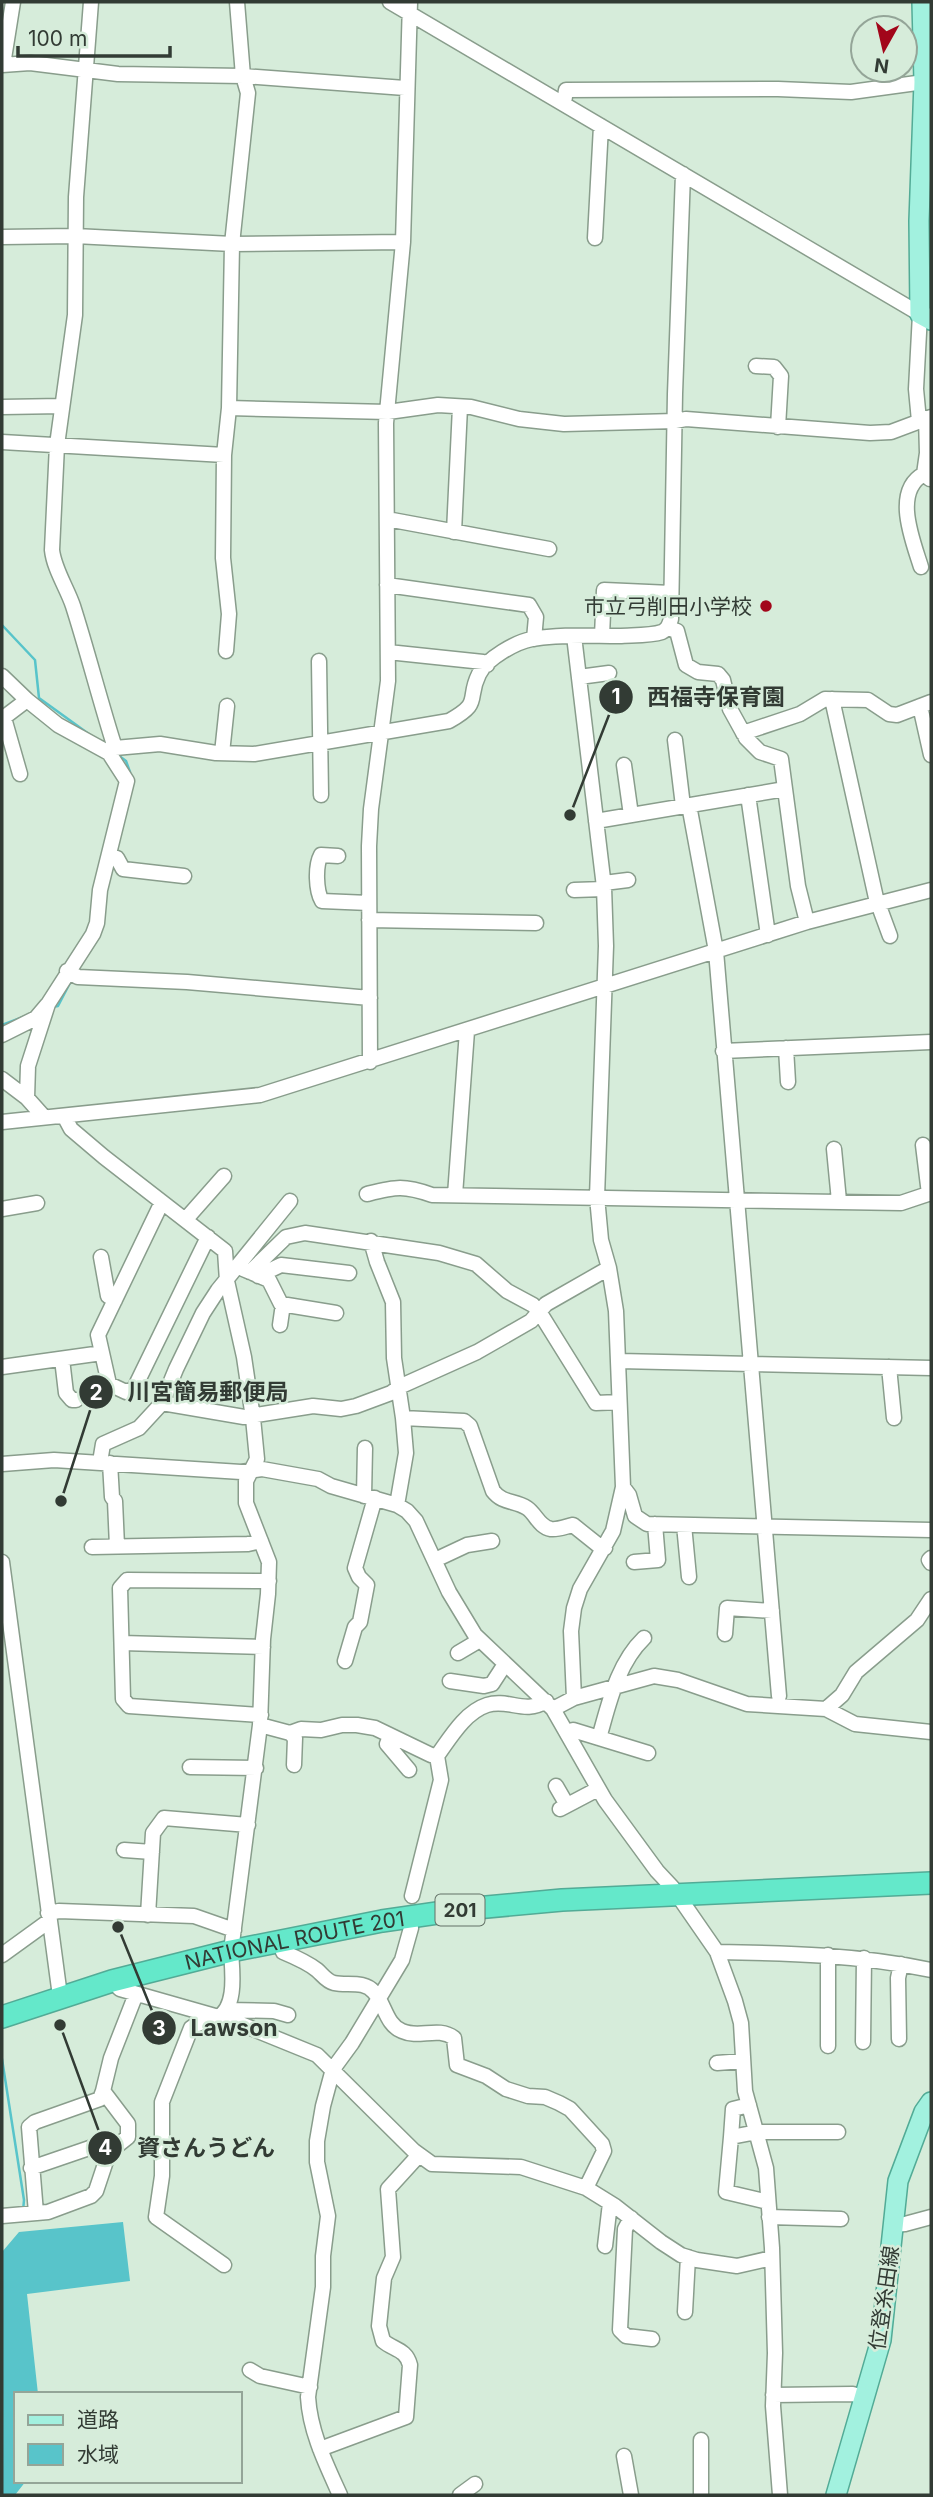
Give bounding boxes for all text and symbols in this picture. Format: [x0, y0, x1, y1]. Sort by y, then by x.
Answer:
scale bar [18, 14, 170, 58]
north arrow [849, 14, 919, 84]
text: 100 m [28, 26, 87, 51]
text: N [873, 53, 890, 78]
place label: 市立弓削田小学校 [584, 594, 752, 619]
marker: 市立弓削田小学校 [758, 598, 774, 614]
callout: 西福寺保育園 [598, 675, 799, 719]
text: 西福寺保育園 [647, 683, 785, 711]
text: 1 [611, 684, 621, 709]
callout: 川宮簡易郵便局 [78, 1370, 302, 1414]
text: 川宮簡易郵便局 [128, 1378, 289, 1406]
text: 2 [89, 1380, 103, 1405]
road number: 201 [435, 1894, 484, 1926]
street label: NATIONAL ROUTE 201 [182, 1905, 406, 1975]
callout: Lawson [141, 2006, 292, 2050]
text: Lawson [190, 2014, 278, 2042]
text: 3 [152, 2016, 166, 2041]
callout: 資さんうどん [88, 2126, 289, 2170]
text: 資さんうどん [137, 2134, 275, 2162]
text: 4 [98, 2135, 112, 2160]
street label: 位登糸田線 [864, 2244, 904, 2352]
legend [14, 2392, 242, 2483]
text: 道路 [77, 2407, 119, 2432]
text: 水域 [77, 2442, 119, 2467]

